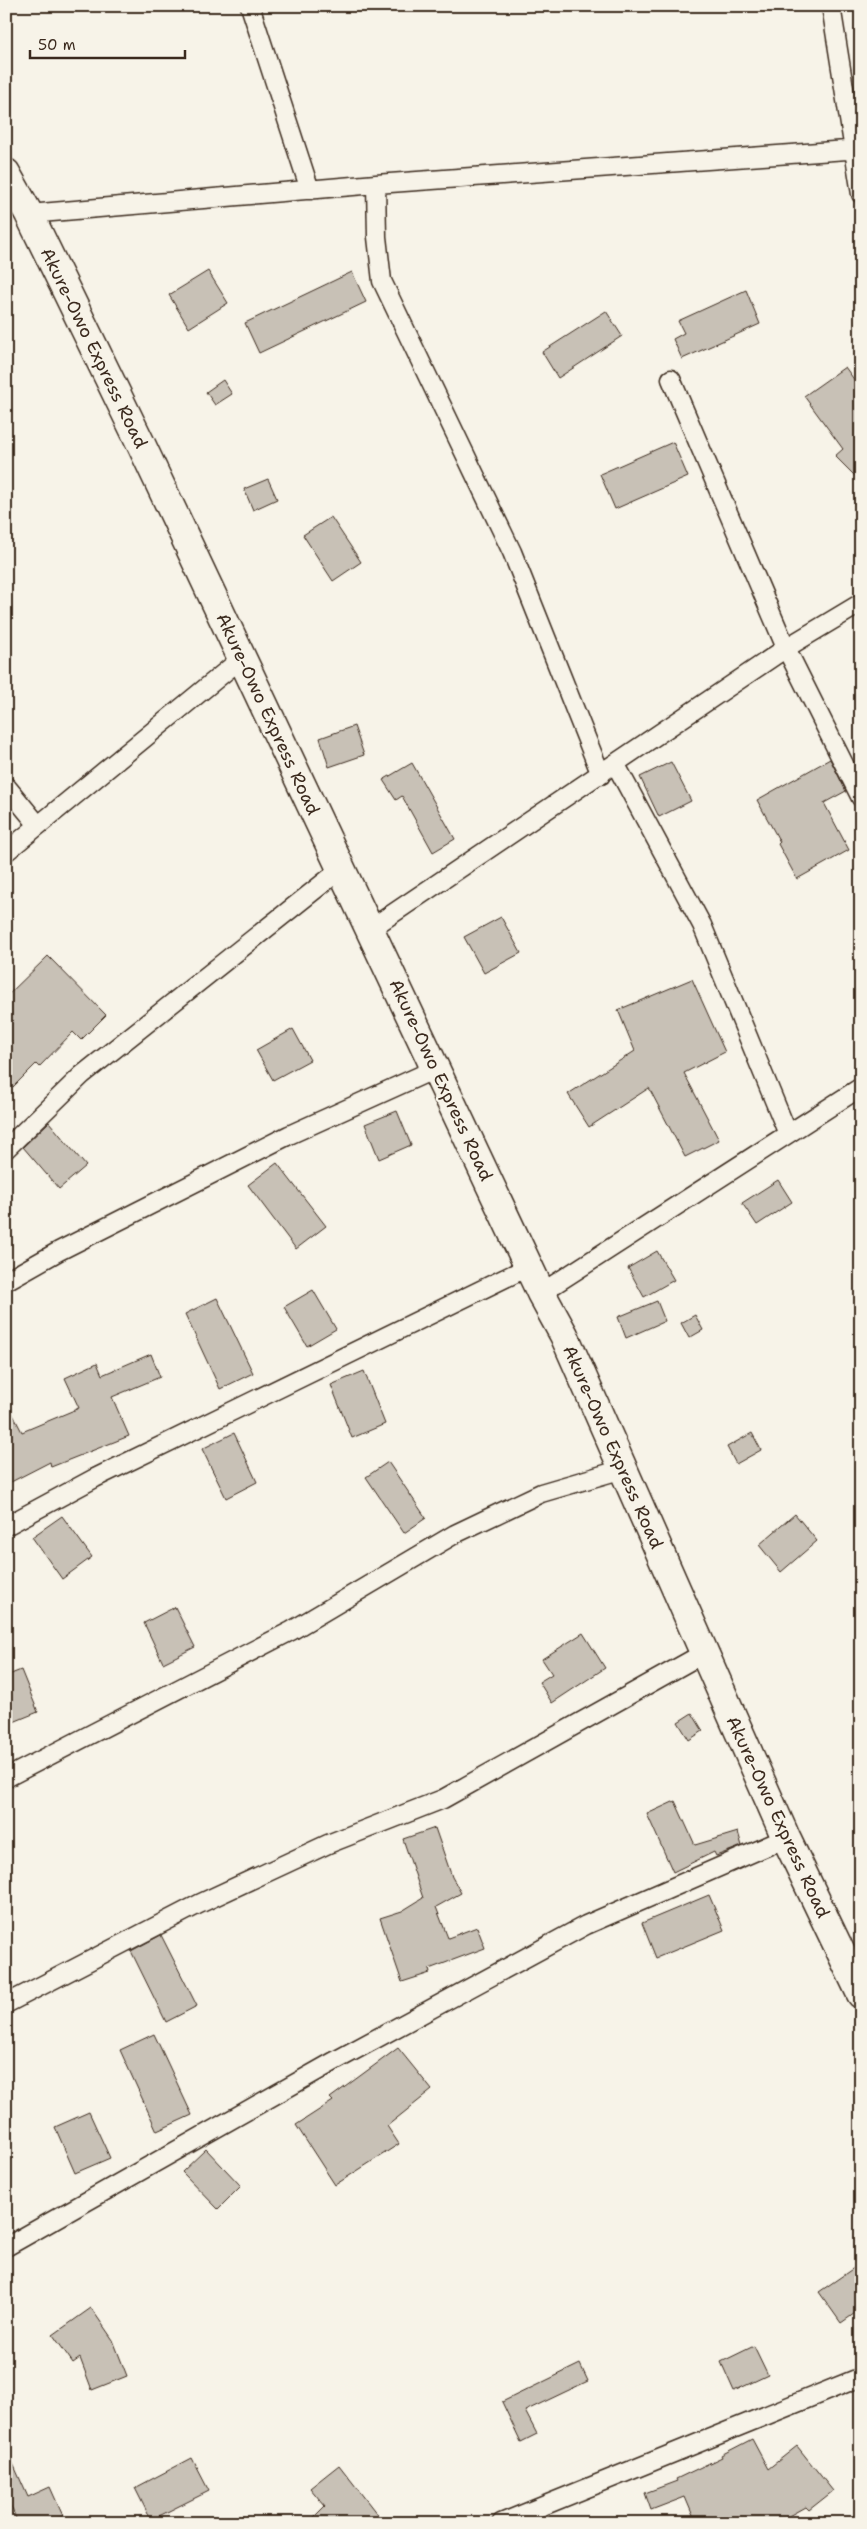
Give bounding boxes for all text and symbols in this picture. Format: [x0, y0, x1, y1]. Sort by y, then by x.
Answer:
scale bar [30, 28, 185, 60]
text: 50 m [38, 35, 76, 55]
street label: Akure-Owo Express Road [35, 244, 153, 452]
street label: Akure-Owo Express Road [211, 609, 325, 819]
street label: Akure-Owo Express Road [384, 975, 498, 1185]
street label: Akure-Owo Express Road [557, 1341, 669, 1553]
street label: Akure-Owo Express Road [721, 1712, 835, 1922]

